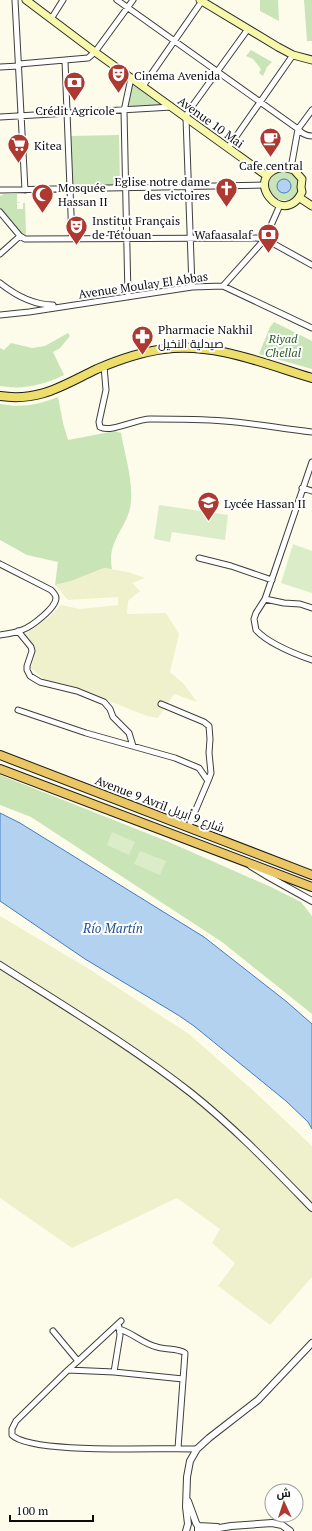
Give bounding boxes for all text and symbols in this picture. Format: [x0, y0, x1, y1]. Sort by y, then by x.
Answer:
theatre icon: Cinema Avenida [106, 62, 132, 95]
place label: Cinema Avenida [134, 68, 220, 83]
bank icon: Crédit Agricole [62, 70, 88, 103]
street label: Avenue 10 Mai [175, 93, 247, 151]
place label: Crédit Agricole [35, 103, 115, 118]
cafe icon: Cafe central [258, 125, 284, 158]
supermarket icon: Kitea [5, 132, 31, 165]
place label: Kitea [34, 138, 62, 153]
place label: Cafe central [239, 158, 303, 173]
place label: Eglise notre dame des victoires [115, 174, 210, 203]
church icon: Eglise notre dame des victoires [213, 175, 239, 208]
place label: Mosquée Hassan II [58, 180, 108, 209]
mosque icon: Mosquée Hassan II [30, 181, 56, 214]
place label: Institut Français de Tétouan [92, 213, 180, 242]
theatre icon: Institut Français de Tétouan [64, 214, 90, 247]
bank icon: Wafaasalaf [255, 221, 281, 254]
place label: Wafaasalaf [194, 227, 253, 242]
street label: Avenue Moulay El Abbas [77, 268, 209, 302]
place label: Pharmacie Nakhil صيدلية النخيل [158, 322, 253, 351]
pharmacy icon: Pharmacie Nakhil صيدلية النخيل [129, 323, 155, 356]
park label: Riyad Chellal [265, 331, 302, 360]
school or university icon: Lycée Hassan II [195, 490, 221, 523]
place label: Lycée Hassan II [224, 496, 306, 511]
street label: Avenue 9 Avril شارع 9 أبريل [93, 772, 227, 837]
water label: Río Martín [82, 919, 143, 937]
north arrow [264, 1483, 304, 1523]
text: ش [276, 1486, 291, 1500]
scale bar [10, 1497, 93, 1523]
text: 100 m [16, 1503, 49, 1518]

